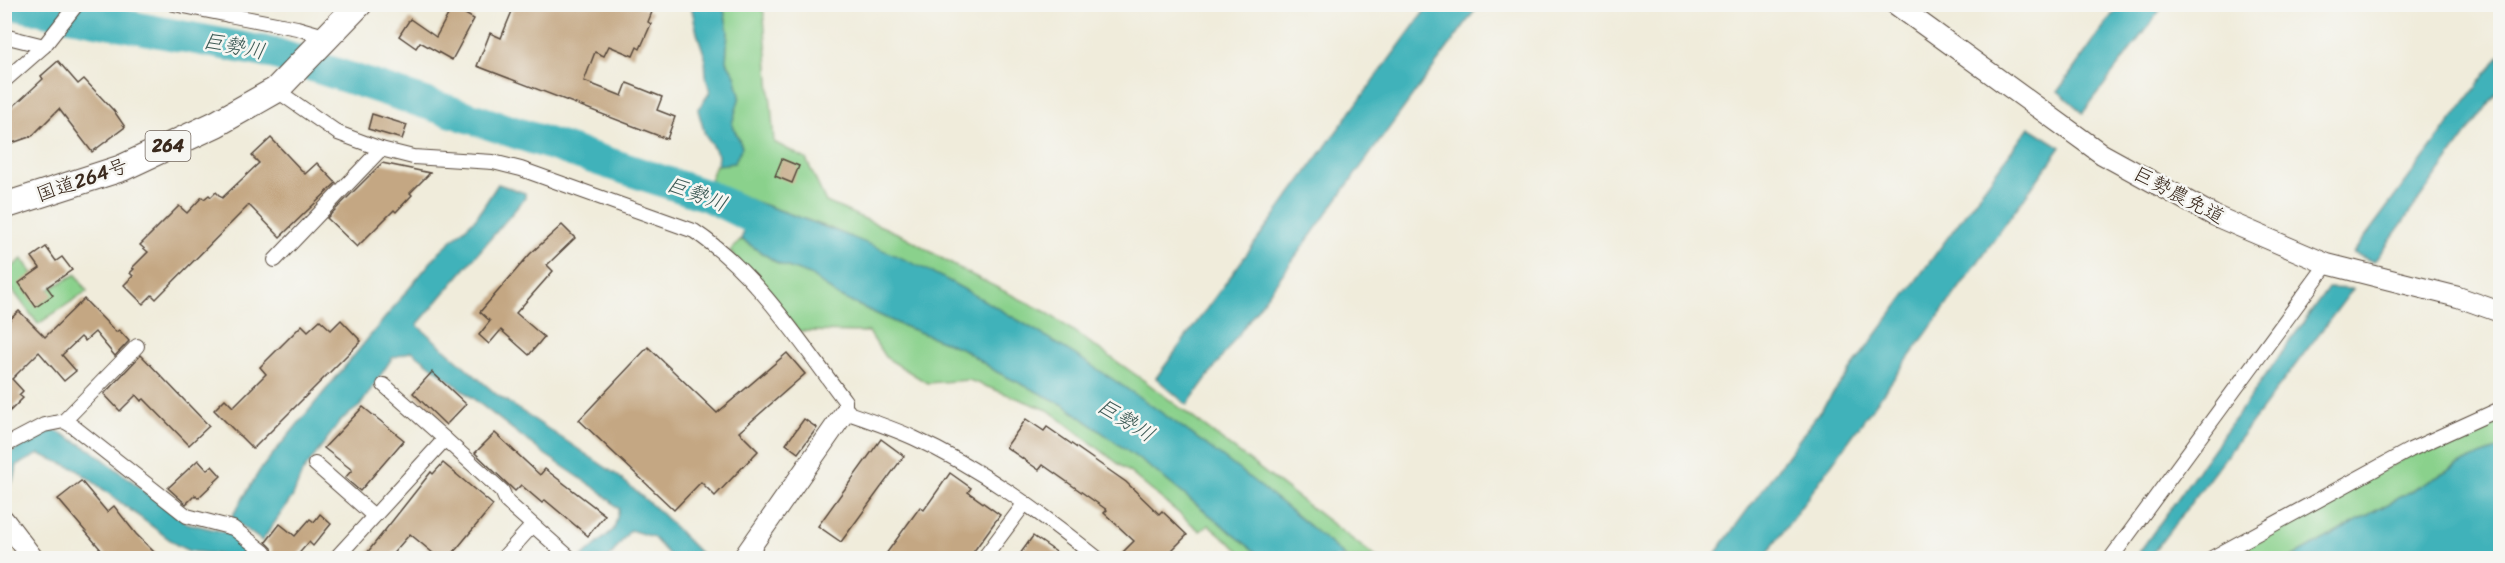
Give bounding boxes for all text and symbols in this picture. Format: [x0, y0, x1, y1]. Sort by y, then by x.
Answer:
water label: 巨勢川 [199, 21, 269, 71]
road number: 264 [146, 131, 190, 161]
street label: 国道264号 [31, 148, 133, 212]
street label: 巨勢農免道 [2127, 156, 2231, 234]
water label: 巨勢川 [661, 165, 733, 223]
water label: 巨勢川 [1089, 387, 1163, 453]

